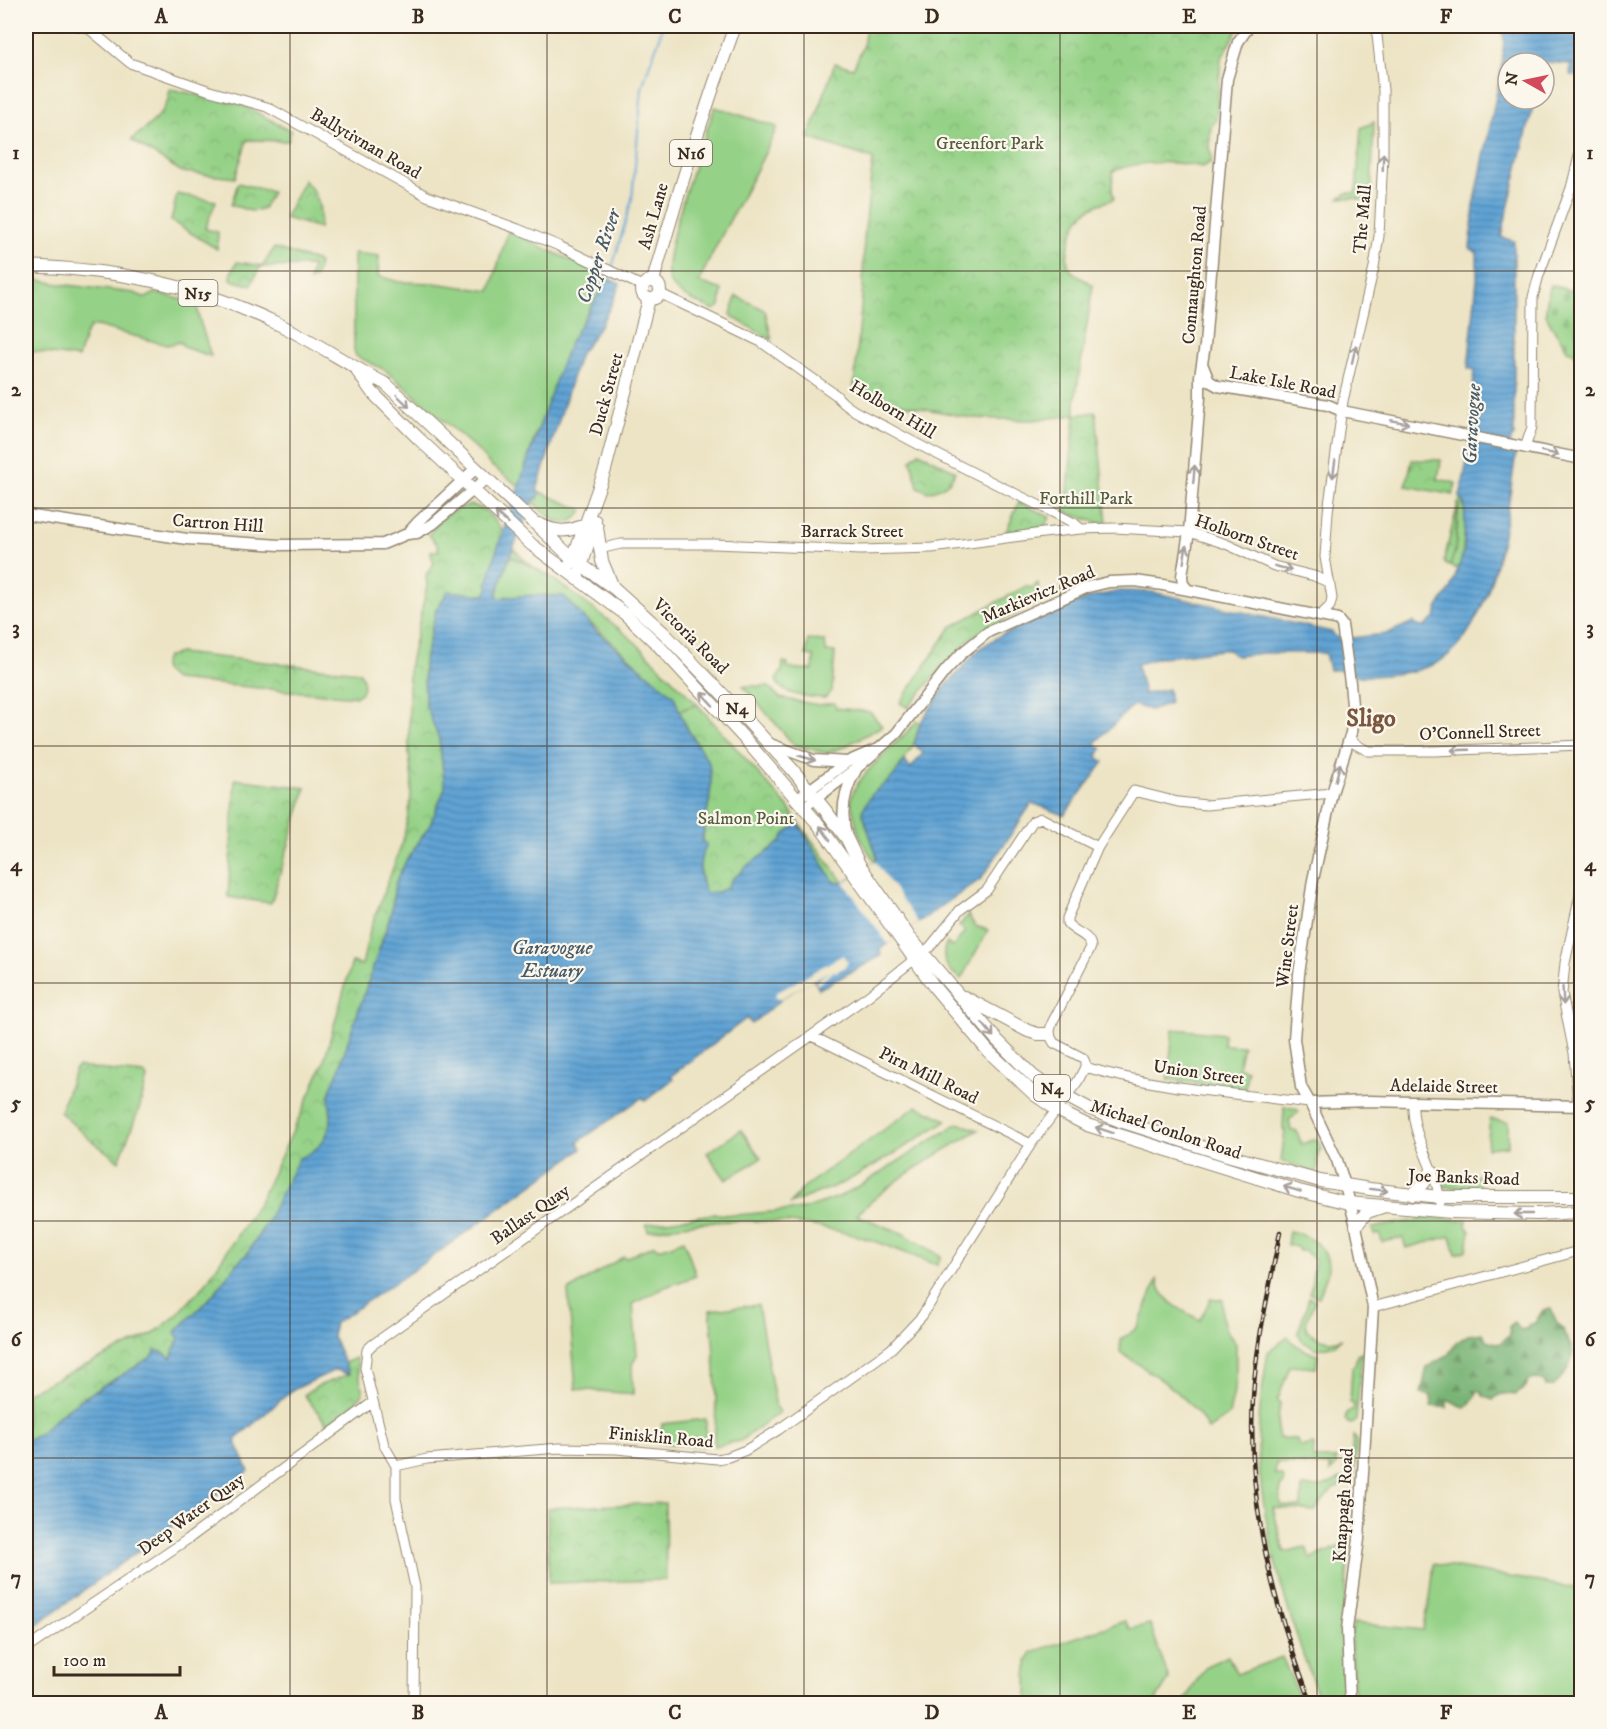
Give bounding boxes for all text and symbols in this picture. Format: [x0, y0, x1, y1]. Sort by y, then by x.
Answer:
text: A [154, 5, 169, 30]
text: B [412, 5, 424, 30]
text: C [668, 5, 682, 30]
text: D [925, 5, 940, 30]
text: E [1182, 5, 1196, 30]
text: F [1440, 5, 1453, 30]
north arrow [1496, 51, 1556, 111]
text: N [1501, 71, 1523, 87]
street label: Ballytivnan Road [306, 103, 425, 184]
park label: Greenfort Park [936, 133, 1044, 155]
road number: N16 [670, 140, 712, 166]
text: 1 [12, 141, 20, 166]
text: 1 [1586, 141, 1594, 166]
one-way arrow [1377, 152, 1388, 172]
street label: Ash Lane [634, 180, 674, 252]
street label: The Mall [1349, 183, 1377, 255]
water label: Copper River [572, 204, 628, 307]
street label: Connaughton Road [1178, 205, 1212, 345]
road number: N15 [178, 280, 218, 306]
one-way arrow [1348, 345, 1360, 364]
street label: Duck Street [585, 350, 629, 438]
street label: Lake Isle Road [1228, 362, 1338, 404]
street label: Holborn Hill [845, 376, 940, 444]
text: 2 [11, 378, 22, 403]
text: 2 [1585, 378, 1596, 403]
water label: Garavogue [1458, 382, 1487, 465]
one-way arrow [396, 393, 411, 408]
one-way arrow [1389, 417, 1409, 428]
one-way arrow [1539, 448, 1559, 459]
one-way arrow [1328, 459, 1339, 478]
one-way arrow [1189, 465, 1200, 484]
park label: Forthill Park [1039, 488, 1133, 510]
street label: Cartron Hill [172, 510, 265, 538]
street label: Holborn Street [1192, 510, 1302, 566]
one-way arrow [495, 511, 510, 525]
street label: Barrack Street [800, 521, 904, 543]
one-way arrow [1180, 545, 1191, 564]
street label: Markievicz Road [978, 561, 1098, 629]
one-way arrow [1273, 563, 1292, 574]
street label: Victoria Road [647, 593, 733, 679]
text: 3 [12, 616, 20, 641]
text: 3 [1586, 616, 1594, 641]
one-way arrow [700, 691, 714, 706]
road number: N4 [719, 695, 755, 721]
district label: Sligo [1346, 704, 1396, 734]
street label: O'Connell Street [1419, 720, 1541, 746]
one-way arrow [1451, 745, 1471, 756]
one-way arrow [797, 753, 816, 764]
one-way arrow [1333, 763, 1344, 782]
park label: Salmon Point [698, 808, 795, 830]
one-way arrow [819, 826, 831, 842]
text: 4 [10, 853, 23, 878]
text: 4 [1584, 853, 1597, 878]
street label: Wine Street [1272, 903, 1304, 990]
water label: Garavogue Estuary [512, 936, 594, 984]
one-way arrow [1557, 986, 1568, 1005]
one-way arrow [981, 1022, 994, 1038]
street label: Pirn Mill Road [875, 1042, 982, 1109]
street label: Union Street [1152, 1056, 1246, 1090]
road number: N4 [1034, 1075, 1070, 1101]
street label: Adelaide Street [1390, 1075, 1499, 1099]
text: 5 [10, 1091, 21, 1116]
text: 5 [1584, 1091, 1595, 1116]
street label: Michael Conlon Road [1087, 1095, 1244, 1165]
one-way arrow [1095, 1124, 1114, 1135]
street label: Joe Banks Road [1406, 1165, 1520, 1191]
street label: Ballast Quay [487, 1179, 575, 1250]
one-way arrow [1283, 1182, 1302, 1193]
one-way arrow [1369, 1185, 1388, 1196]
one-way arrow [1514, 1208, 1534, 1220]
text: 6 [11, 1328, 23, 1353]
text: 6 [1585, 1328, 1597, 1353]
street label: Finisklin Road [608, 1422, 714, 1454]
street label: Knappagh Road [1329, 1447, 1359, 1563]
street label: Deep Water Quay [134, 1469, 249, 1561]
text: 7 [11, 1566, 21, 1591]
text: 7 [1585, 1566, 1595, 1591]
scale bar [54, 1639, 180, 1677]
text: 100 m [63, 1650, 106, 1672]
text: A [154, 1701, 169, 1726]
text: B [412, 1701, 424, 1726]
text: C [668, 1701, 682, 1726]
text: D [925, 1701, 940, 1726]
text: E [1182, 1701, 1196, 1726]
text: F [1440, 1701, 1453, 1726]

